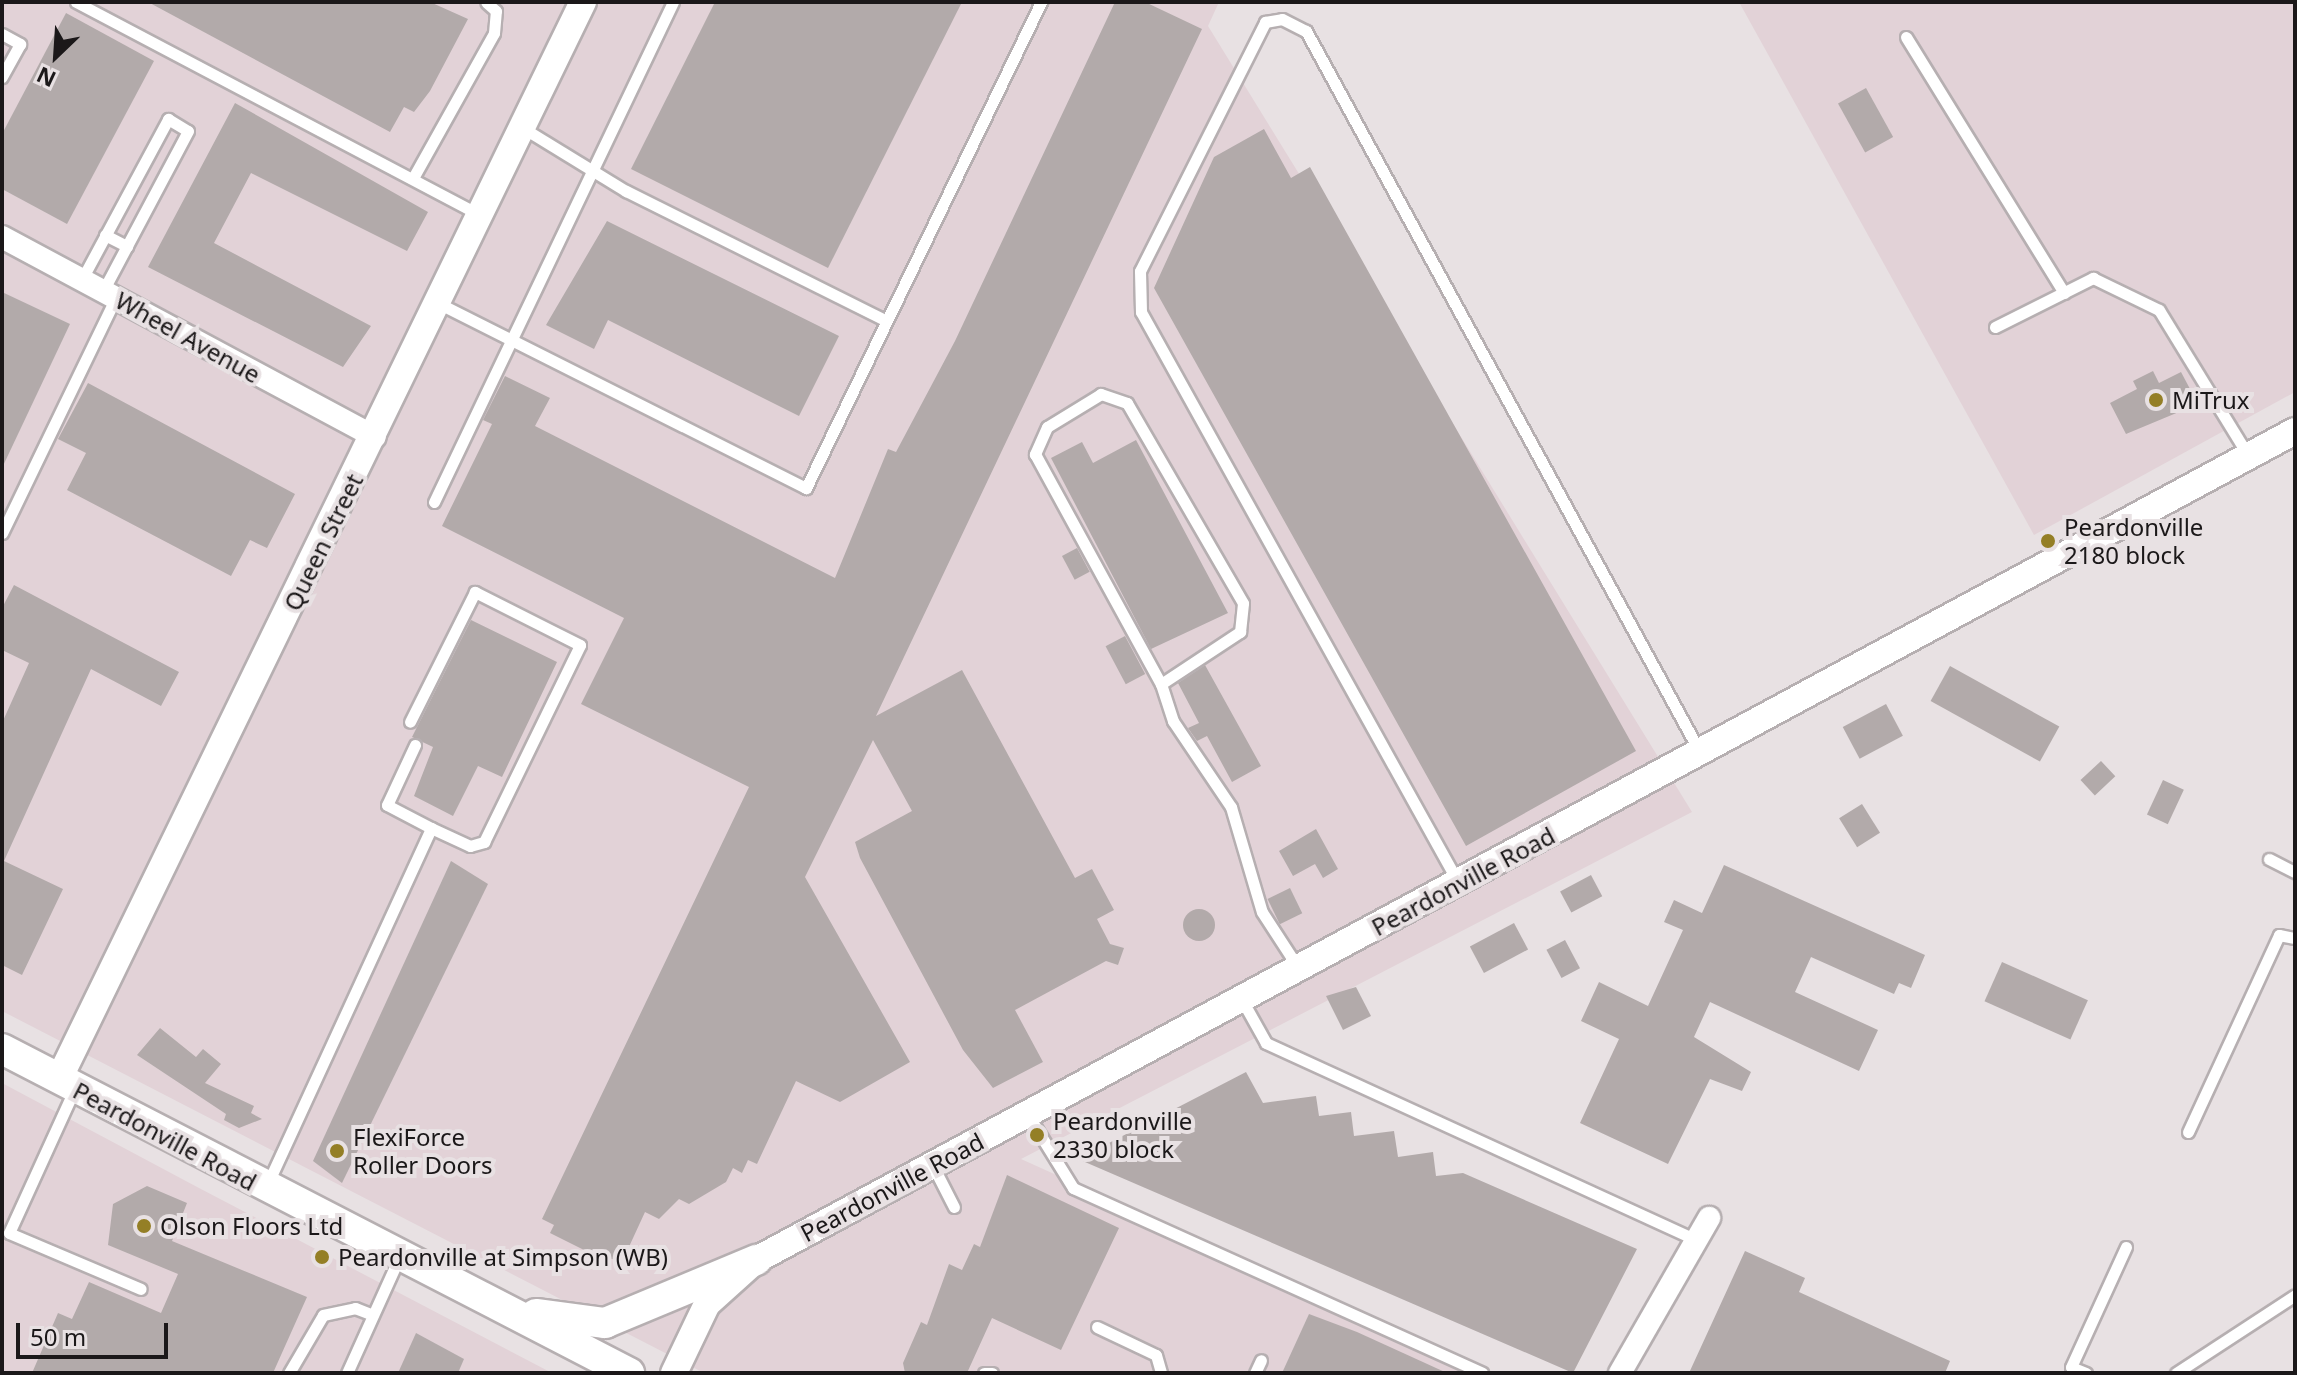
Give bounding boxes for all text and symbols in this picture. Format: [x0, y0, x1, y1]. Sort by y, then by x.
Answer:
north arrow [16, 16, 96, 96]
text: N [31, 60, 60, 95]
street label: Wheel Avenue [111, 285, 265, 389]
place label: MiTrux [2172, 386, 2250, 414]
marker: MiTrux [2147, 391, 2165, 409]
street label: Queen Street [277, 469, 369, 615]
place label: Peardonville 2180 block [2064, 513, 2203, 569]
marker: Peardonville 2180 block [2039, 532, 2057, 550]
street label: Peardonville Road [1366, 821, 1560, 941]
street label: Peardonville Road [68, 1076, 262, 1196]
place label: Peardonville 2330 block [1053, 1107, 1192, 1163]
place label: FlexiForce Roller Doors [353, 1123, 492, 1179]
marker: Peardonville 2330 block [1028, 1126, 1046, 1144]
street label: Peardonville Road [795, 1127, 989, 1247]
marker: FlexiForce Roller Doors [328, 1142, 346, 1160]
place label: Olson Floors Ltd [160, 1212, 343, 1240]
marker: Olson Floors Ltd [135, 1217, 153, 1235]
place label: Peardonville at Simpson (WB) [338, 1243, 668, 1271]
marker: Peardonville at Simpson (WB) [313, 1248, 331, 1266]
scale bar [20, 1307, 172, 1357]
text: 50 m [30, 1320, 86, 1353]

